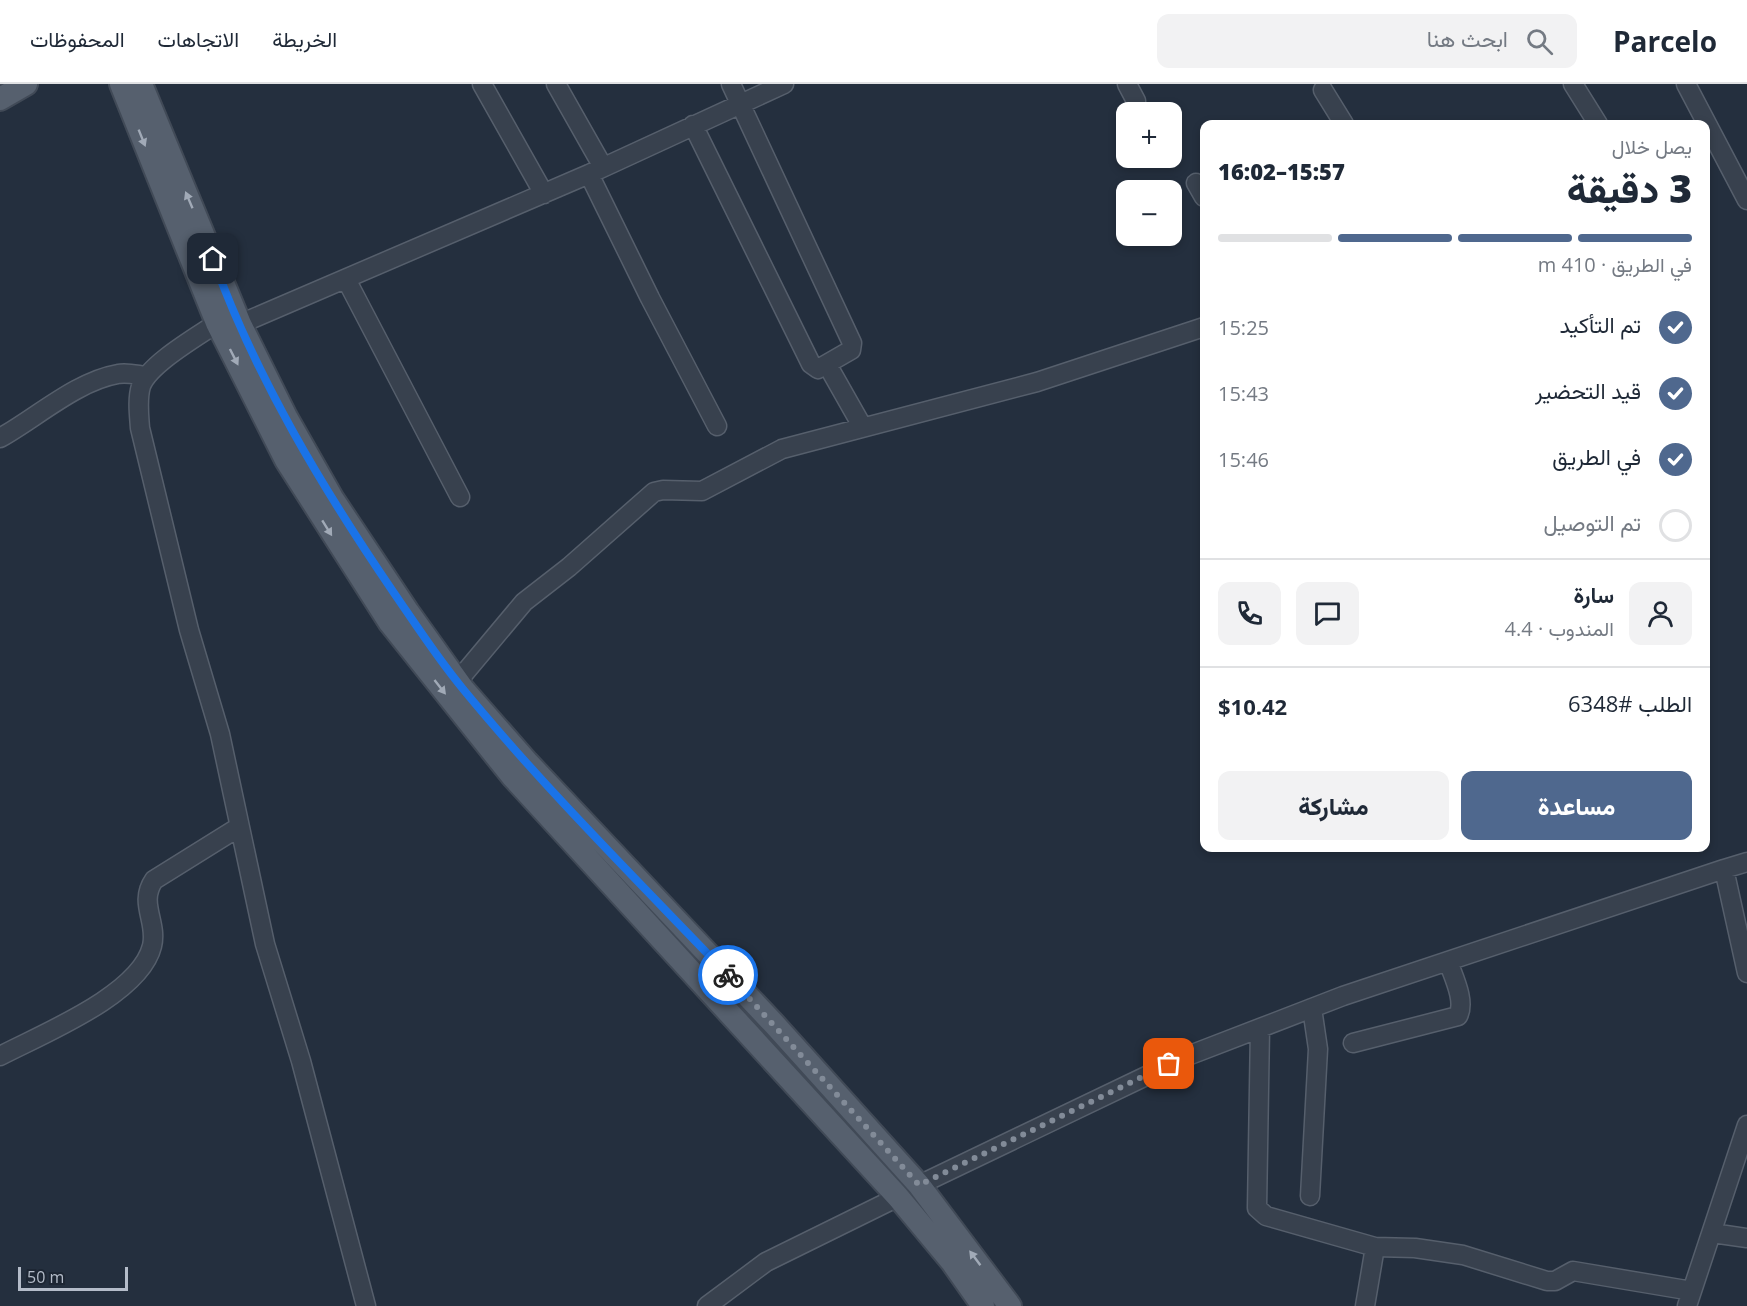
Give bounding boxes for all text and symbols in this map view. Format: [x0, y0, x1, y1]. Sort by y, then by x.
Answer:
search box [1157, 14, 1577, 68]
text: Parcelo [1613, 22, 1717, 60]
text: ابحث هنا [1427, 23, 1508, 53]
text: المحفوظات [30, 25, 125, 53]
text: الاتجاهات [158, 25, 239, 53]
text: الخريطة [272, 25, 337, 53]
icon: search [1523, 25, 1556, 58]
map controls [1116, 102, 1182, 246]
button: + [1116, 102, 1182, 168]
one-way arrow [137, 130, 147, 148]
text: يصل خلال [1612, 133, 1692, 160]
text: 15:57–16:02 [1218, 156, 1345, 186]
text: 3 دقيقة [1567, 161, 1692, 214]
button: − [1116, 180, 1182, 246]
one-way arrow [184, 191, 194, 209]
pin [187, 233, 238, 284]
icon: home [196, 242, 229, 275]
text: في الطريق · 410 m [1538, 251, 1692, 278]
text: تم التأكيد [1560, 309, 1641, 339]
icon: check [1659, 311, 1692, 344]
text: 15:25 [1218, 314, 1269, 341]
one-way arrow [229, 348, 239, 365]
text: قيد التحضير [1535, 375, 1641, 405]
icon: check [1659, 377, 1692, 410]
text: 15:43 [1218, 380, 1269, 407]
text: في الطريق [1552, 441, 1641, 471]
icon: check [1659, 443, 1692, 476]
text: 15:46 [1218, 446, 1269, 473]
text: تم التوصيل [1544, 507, 1641, 537]
one-way arrow [322, 520, 333, 536]
text: سارة [1573, 579, 1614, 609]
button: phone [1218, 582, 1281, 645]
button: chat [1296, 582, 1359, 645]
button: person [1629, 582, 1692, 645]
text: المندوب · 4.4 [1505, 615, 1614, 642]
one-way arrow [433, 679, 446, 695]
text: الطلب #6348 [1568, 688, 1692, 718]
text: $10.42 [1218, 691, 1287, 721]
button: مشاركة [1218, 771, 1449, 840]
button: مساعدة [1461, 771, 1692, 840]
courier [698, 945, 758, 1005]
icon: bike [712, 959, 745, 992]
pin [1143, 1038, 1194, 1089]
icon: bag [1152, 1047, 1185, 1080]
one-way arrow [970, 1251, 982, 1266]
scale bar [18, 1264, 128, 1292]
text: 50 m [27, 1266, 64, 1288]

